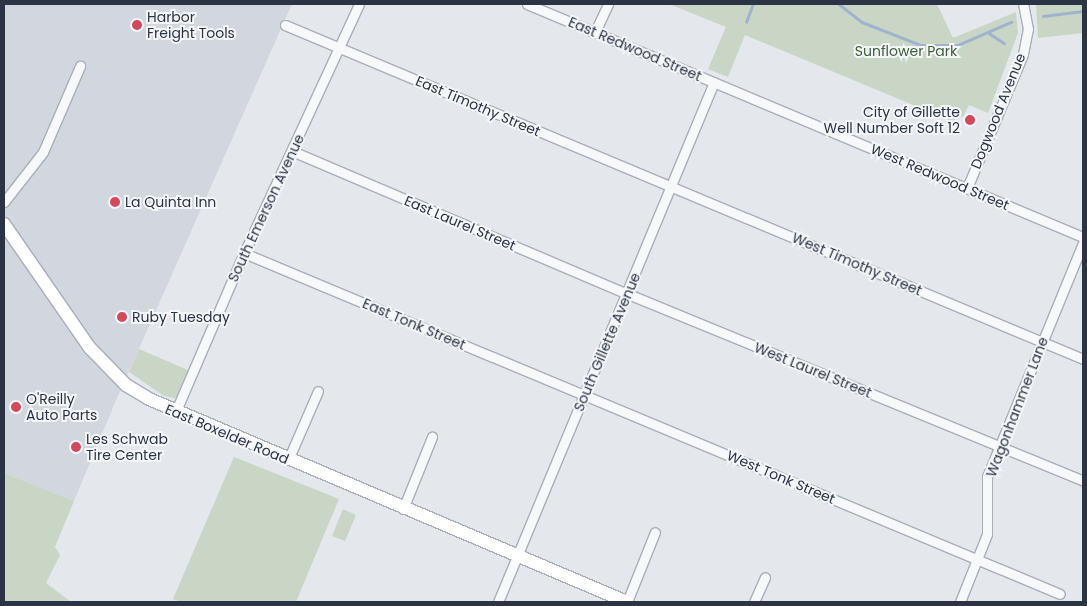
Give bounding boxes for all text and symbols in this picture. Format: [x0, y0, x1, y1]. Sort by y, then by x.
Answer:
place label: Harbor Freight Tools [147, 9, 235, 41]
street label: East Redwood Street [566, 13, 704, 85]
marker: Harbor Freight Tools [131, 19, 143, 31]
park label: Sunflower Park [855, 43, 957, 59]
street label: Dogwood Avenue [967, 51, 1029, 171]
street label: East Timothy Street [413, 72, 543, 140]
place label: City of Gillette Well Number Soft 12 [824, 104, 960, 136]
marker: City of Gillette Well Number Soft 12 [964, 114, 976, 126]
street label: South Emerson Avenue [224, 132, 308, 284]
street label: West Redwood Street [868, 140, 1012, 214]
street label: East Laurel Street [402, 192, 518, 254]
place label: La Quinta Inn [125, 194, 216, 210]
marker: La Quinta Inn [109, 196, 121, 208]
street label: West Timothy Street [789, 229, 925, 299]
street label: South Gillette Avenue [570, 270, 644, 414]
street label: East Tonk Street [360, 295, 468, 353]
place label: Ruby Tuesday [132, 309, 230, 325]
marker: Ruby Tuesday [116, 311, 128, 323]
street label: Wagonhammer Lane [983, 335, 1051, 479]
street label: West Laurel Street [752, 339, 874, 401]
place label: O'Reilly Auto Parts [26, 391, 97, 424]
street label: East Boxelder Road [163, 400, 291, 468]
marker: O'Reilly Auto Parts [10, 401, 22, 413]
place label: Les Schwab Tire Center [86, 431, 168, 464]
marker: Les Schwab Tire Center [70, 441, 82, 453]
street label: West Tonk Street [724, 447, 838, 507]

